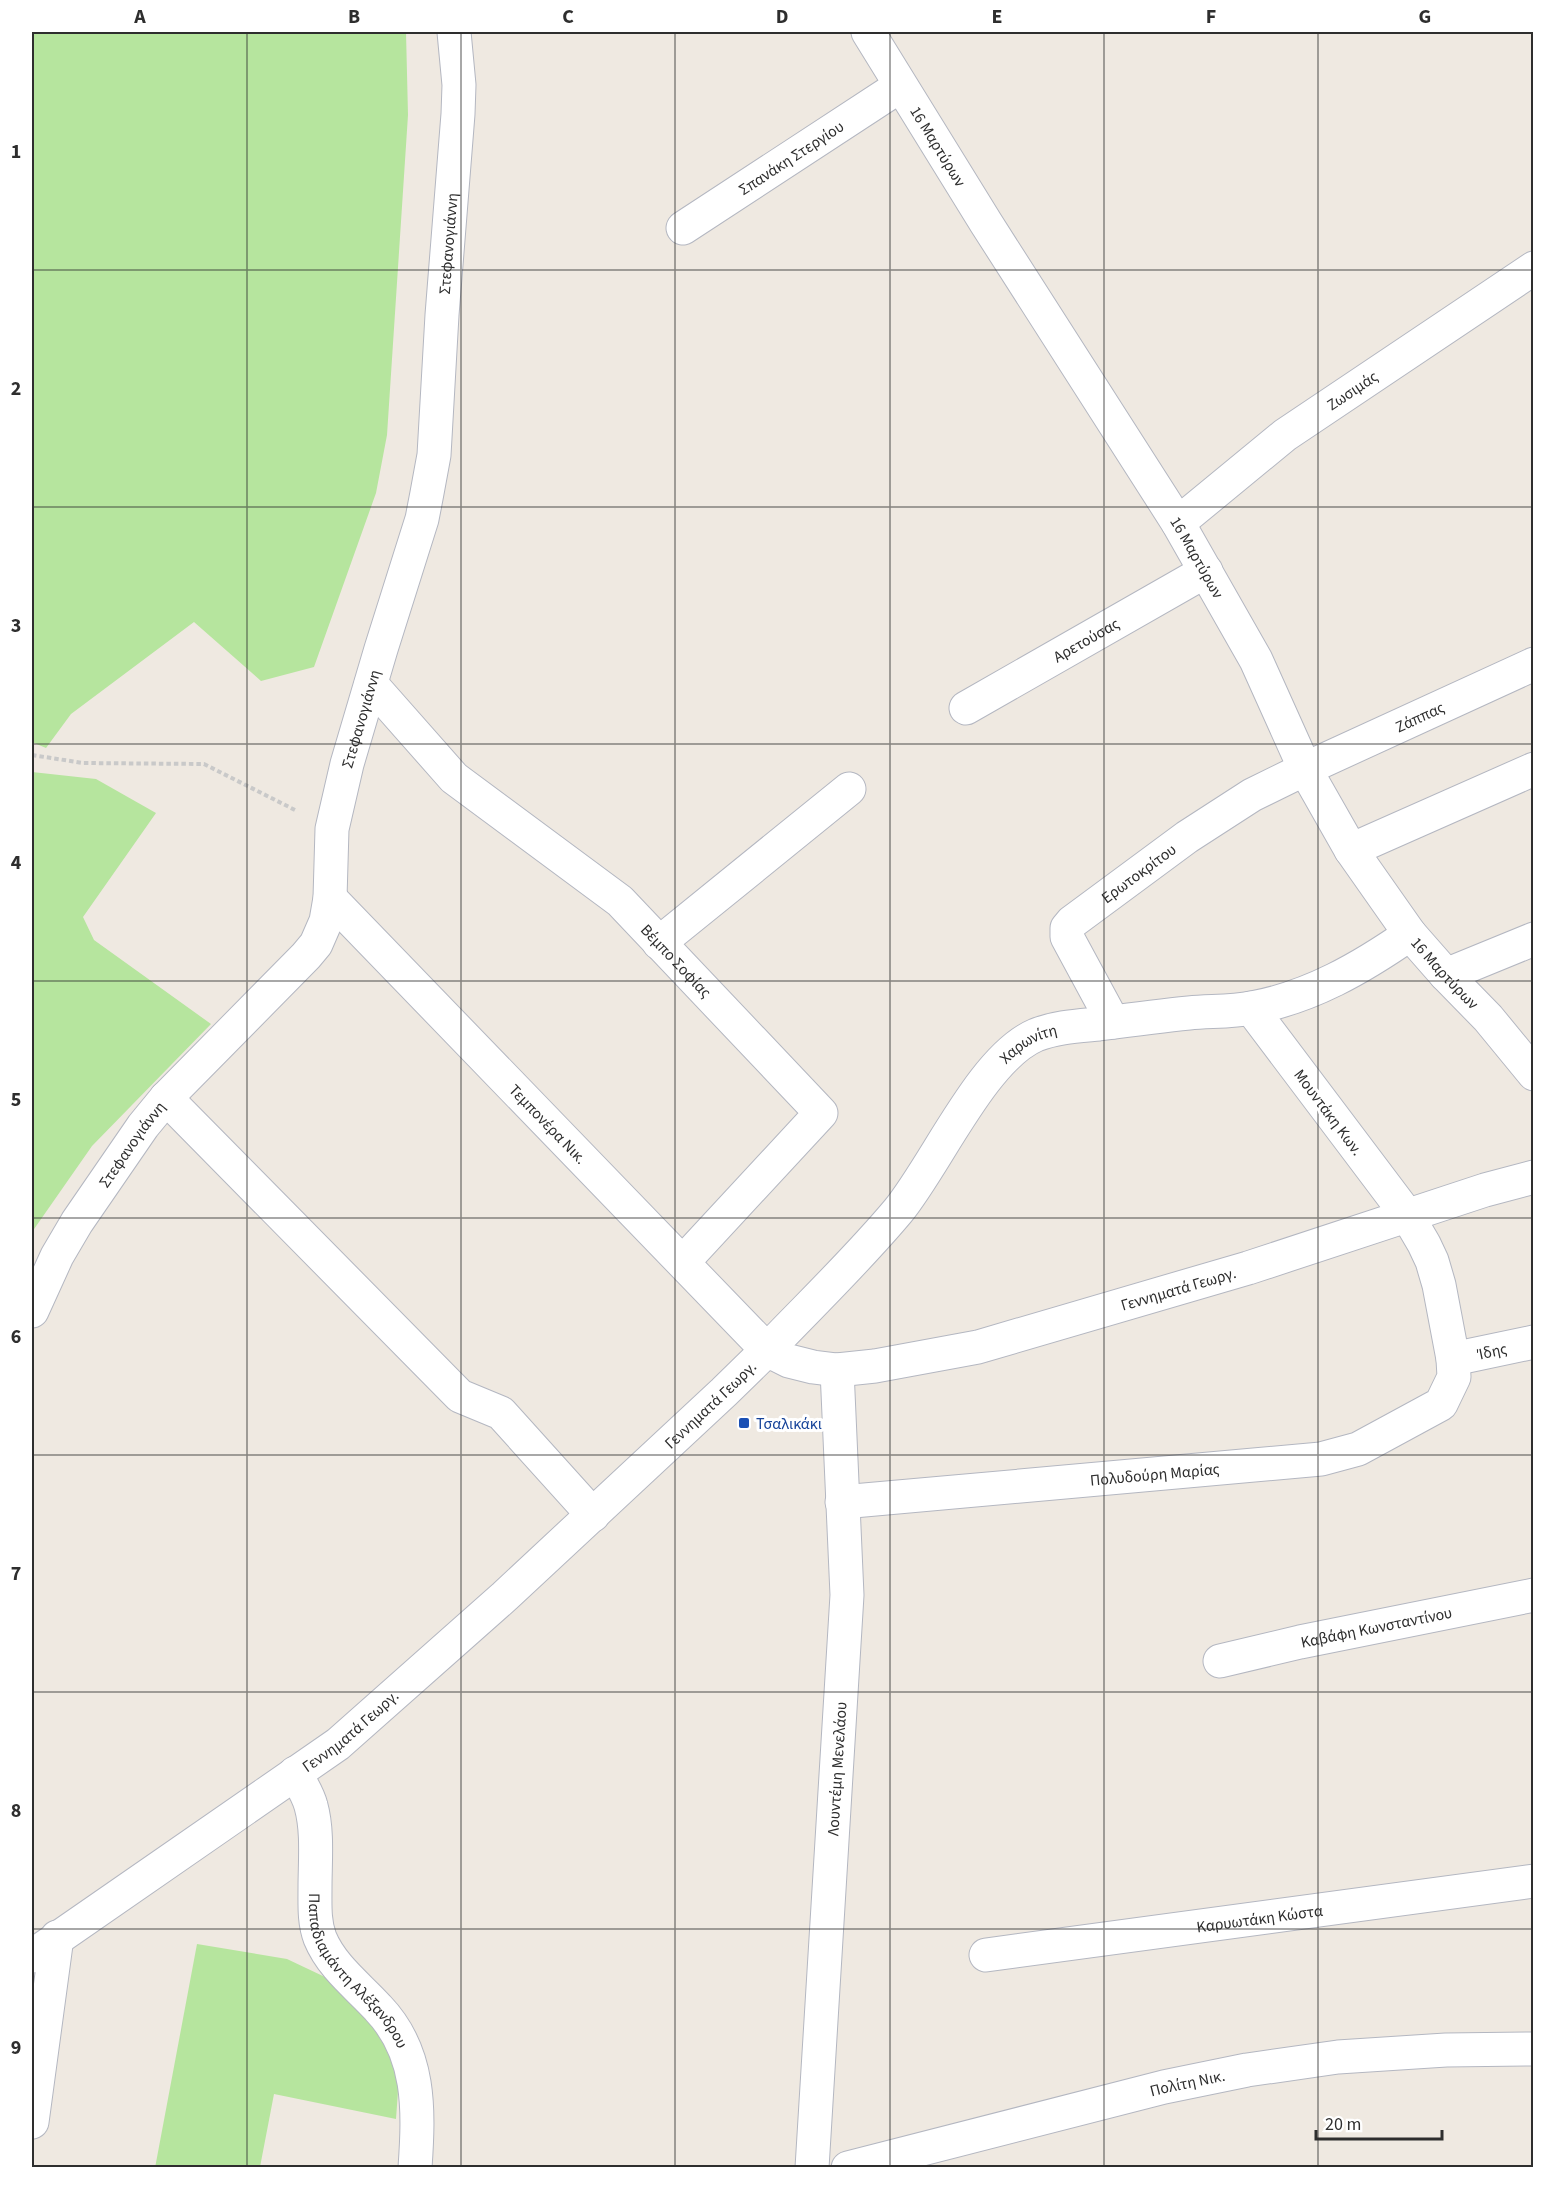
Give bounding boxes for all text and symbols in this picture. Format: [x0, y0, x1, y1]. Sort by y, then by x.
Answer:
text: A [133, 3, 146, 31]
text: B [348, 3, 360, 31]
text: C [562, 3, 574, 31]
text: D [776, 3, 788, 31]
text: E [992, 3, 1002, 31]
text: F [1206, 3, 1216, 31]
text: G [1419, 3, 1431, 31]
street label: 16 Μαρτύρων [904, 102, 971, 191]
street label: Σπανάκη Στεργίου [735, 116, 848, 201]
text: 1 [11, 138, 21, 166]
street label: Στεφανογιάννη [434, 192, 464, 295]
street label: Ζωσιμάς [1322, 366, 1382, 416]
text: 2 [11, 375, 21, 403]
street label: 16 Μαρτύρων [1165, 512, 1229, 603]
text: 3 [11, 612, 21, 640]
street label: Αρετούσας [1049, 613, 1124, 668]
street label: Στεφανογιάννη [336, 667, 386, 771]
street label: Ζάππας [1392, 697, 1448, 738]
street label: Ερωτοκρίτου [1097, 839, 1181, 909]
text: 4 [11, 849, 22, 877]
street label: Βέμπο Σοφίας [635, 919, 716, 1003]
street label: 16 Μαρτύρων [1405, 933, 1484, 1015]
street label: Χαρωνίτη [995, 1019, 1059, 1069]
street label: Μουντάκη Κων. [1288, 1065, 1368, 1160]
street label: Τεμπονέρα Νικ. [504, 1080, 591, 1169]
text: 5 [11, 1086, 21, 1114]
street label: Στεφανογιάννη [94, 1097, 171, 1192]
street label: Γεννηματά Γεωργ. [1118, 1262, 1239, 1317]
text: 6 [11, 1323, 21, 1351]
street label: Ίδης [1475, 1338, 1509, 1366]
street label: Γεννηματά Γεωργ. [660, 1356, 762, 1454]
place label: Τσαλικάκι [756, 1413, 822, 1435]
marker: Τσαλικάκι [737, 1416, 751, 1430]
street label: Πολυδούρη Μαρίας [1089, 1458, 1221, 1492]
text: 7 [11, 1560, 21, 1588]
street label: Καβάφη Κωνσταντίνου [1299, 1602, 1454, 1654]
street label: Γεννηματά Γεωργ. [298, 1685, 404, 1778]
street label: Λουντέμη Μενελάου [822, 1701, 852, 1837]
text: 8 [11, 1797, 21, 1825]
street label: Παπαδιαμάντη Αλέξανδρου [303, 1893, 413, 2052]
street label: Καρυωτάκη Κώστα [1195, 1900, 1324, 1938]
text: 9 [11, 2034, 21, 2062]
street label: Πολίτη Νικ. [1148, 2065, 1227, 2102]
scale bar [1316, 2103, 1442, 2141]
text: 20 m [1325, 2112, 1361, 2137]

